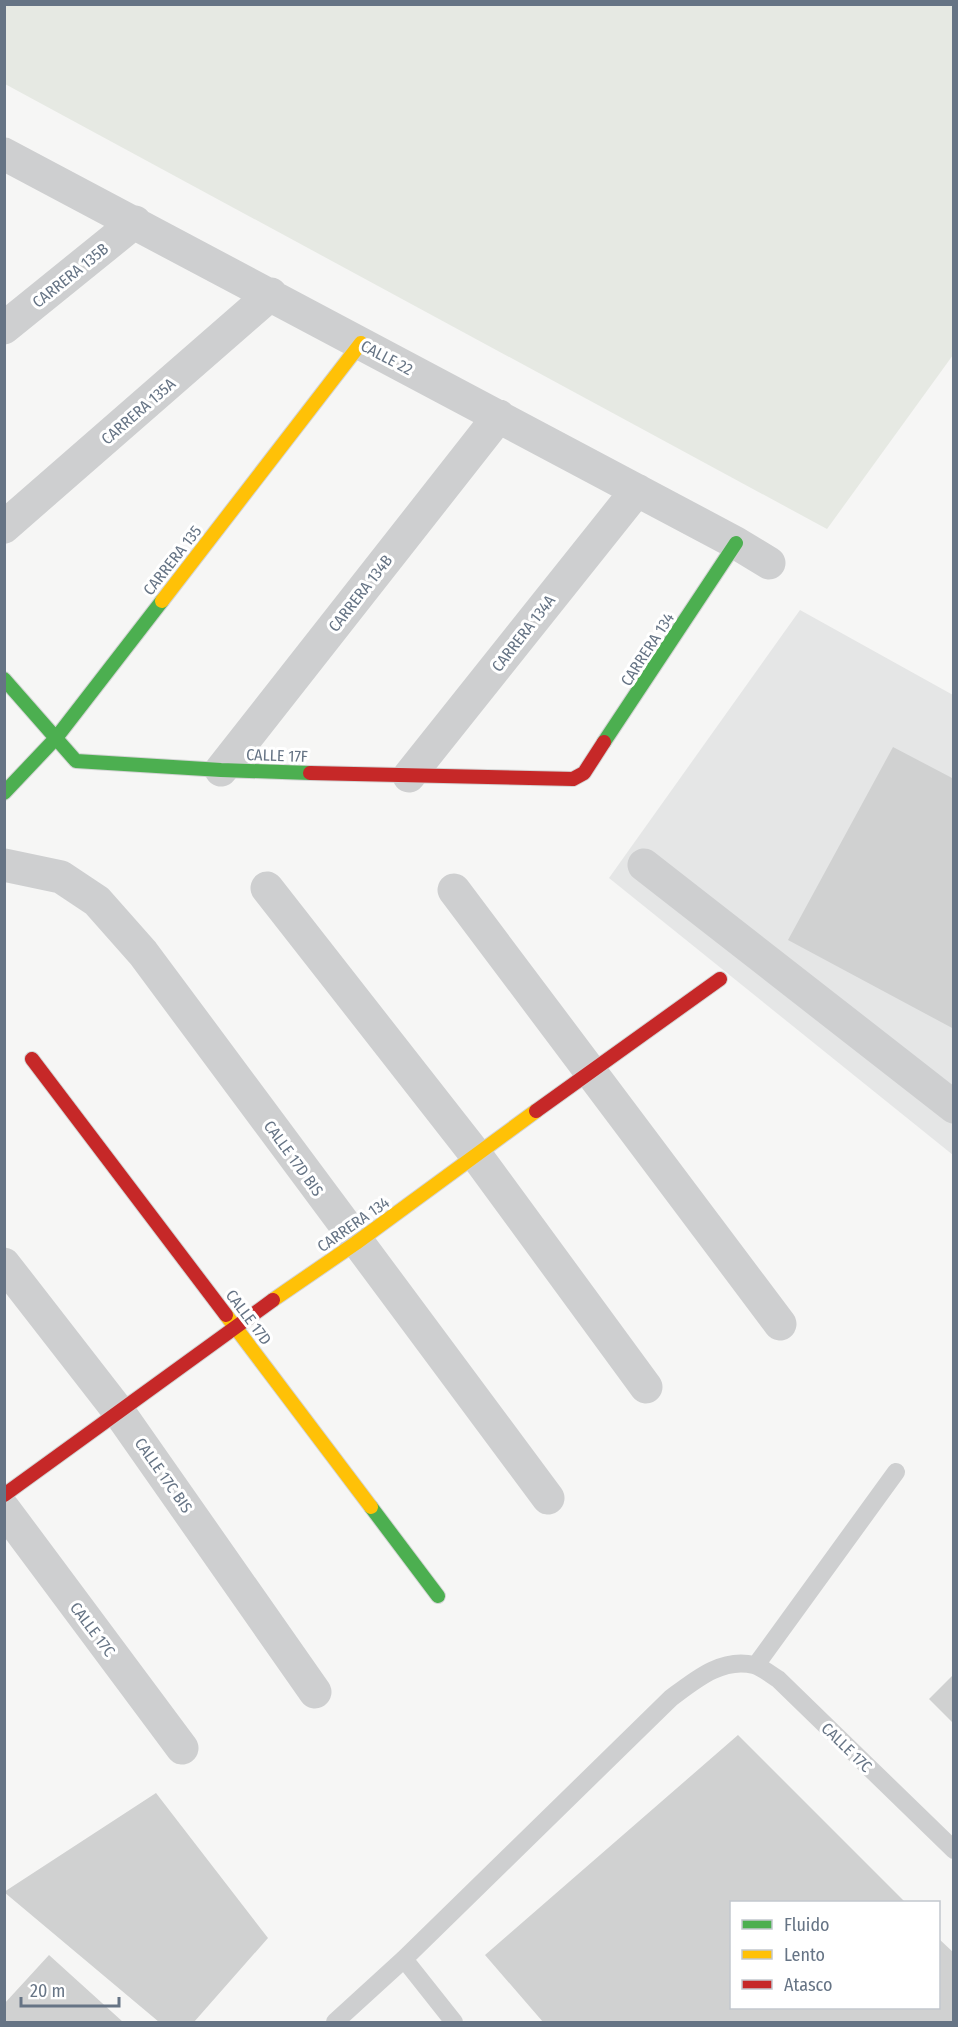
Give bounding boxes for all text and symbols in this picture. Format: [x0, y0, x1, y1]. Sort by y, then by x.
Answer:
street label: CARRERA 135B [29, 239, 112, 312]
street label: CALLE 22 [358, 336, 416, 379]
street label: CARRERA 135A [98, 374, 180, 449]
street label: CARRERA 135 [139, 522, 205, 599]
street label: CARRERA 134B [325, 551, 396, 636]
street label: CARRERA 134A [488, 591, 560, 675]
street label: CARRERA 134 [617, 609, 678, 689]
street label: CALLE 17F [246, 745, 308, 766]
street label: CALLE 17D BIS [260, 1117, 327, 1200]
street label: CARRERA 134 [314, 1193, 393, 1256]
street label: CALLE 17D [222, 1286, 275, 1349]
street label: CALLE 17C BIS [131, 1434, 196, 1517]
street label: CALLE 17C [66, 1599, 119, 1660]
street label: CALLE 17C [818, 1719, 876, 1776]
legend [730, 1901, 940, 2009]
text: Fluido [784, 1914, 830, 1936]
text: Lento [784, 1944, 825, 1966]
scale bar [21, 1970, 118, 2008]
text: Atasco [784, 1974, 832, 1996]
text: 20 m [30, 1980, 65, 2002]

